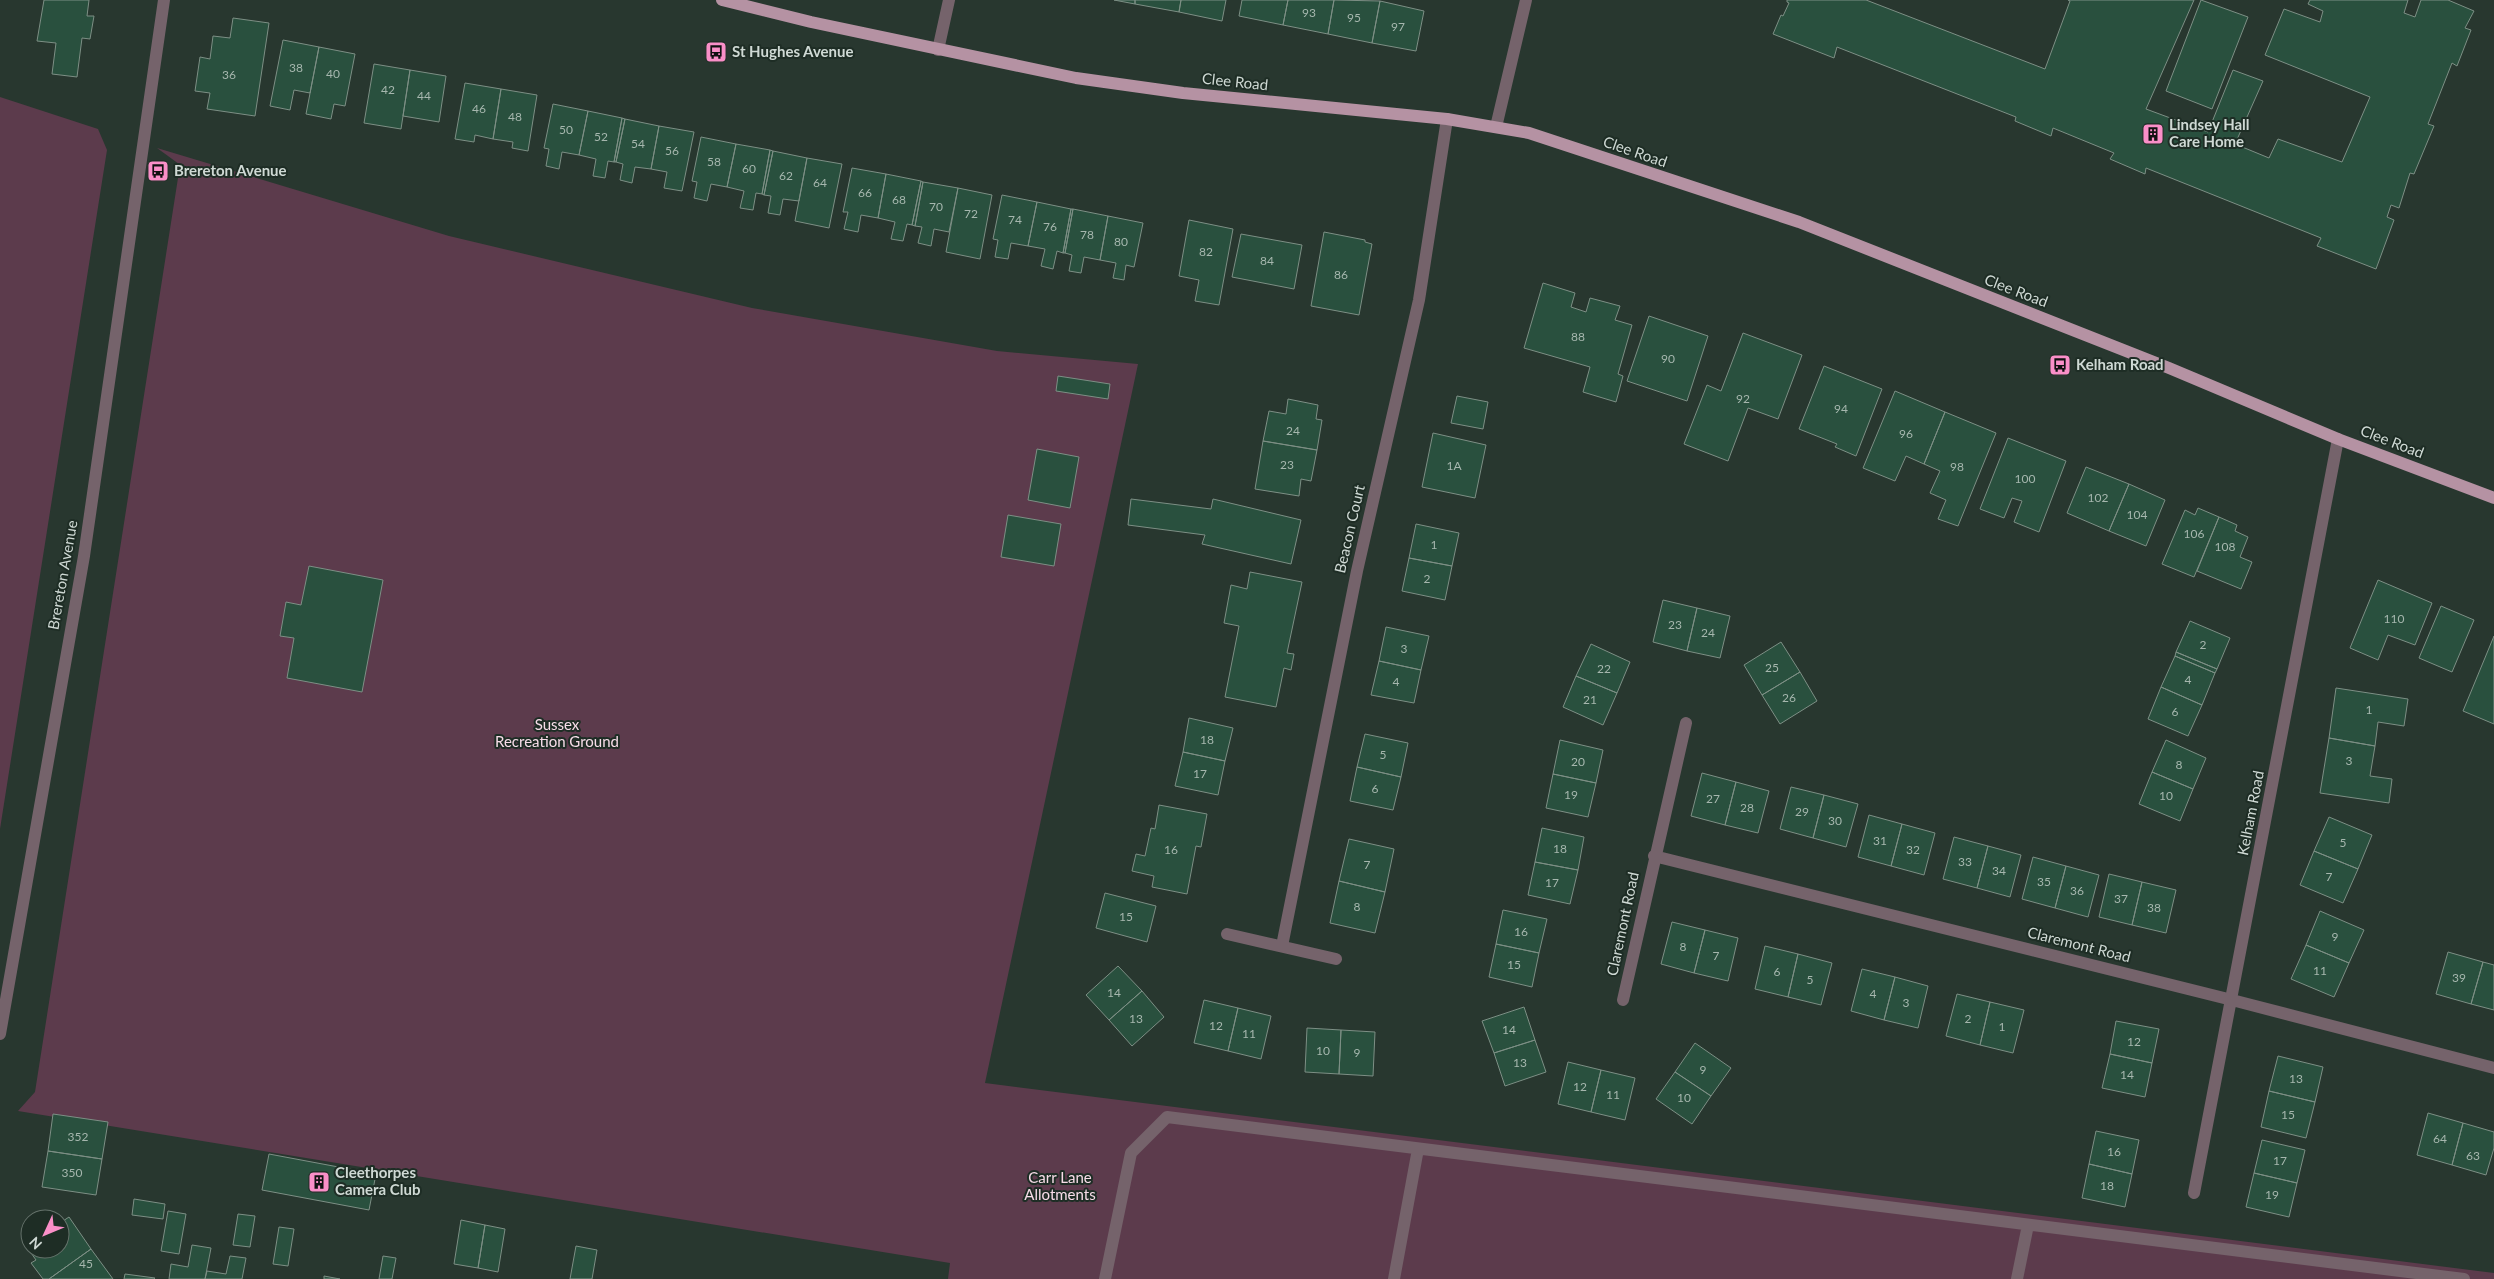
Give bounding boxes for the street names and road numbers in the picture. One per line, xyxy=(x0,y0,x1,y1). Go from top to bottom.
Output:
street label: Clee Road xyxy=(1201,69,1269,93)
street label: Clee Road xyxy=(1601,132,1670,170)
street label: Clee Road xyxy=(1982,270,2051,310)
street label: Clee Road xyxy=(2358,421,2427,461)
street label: Beacon Court xyxy=(1330,482,1368,575)
street label: Brereton Avenue xyxy=(44,519,81,631)
street label: Kelham Road xyxy=(2233,769,2267,857)
street label: Claremont Road xyxy=(1602,870,1642,977)
street label: Claremont Road xyxy=(2026,923,2133,966)

